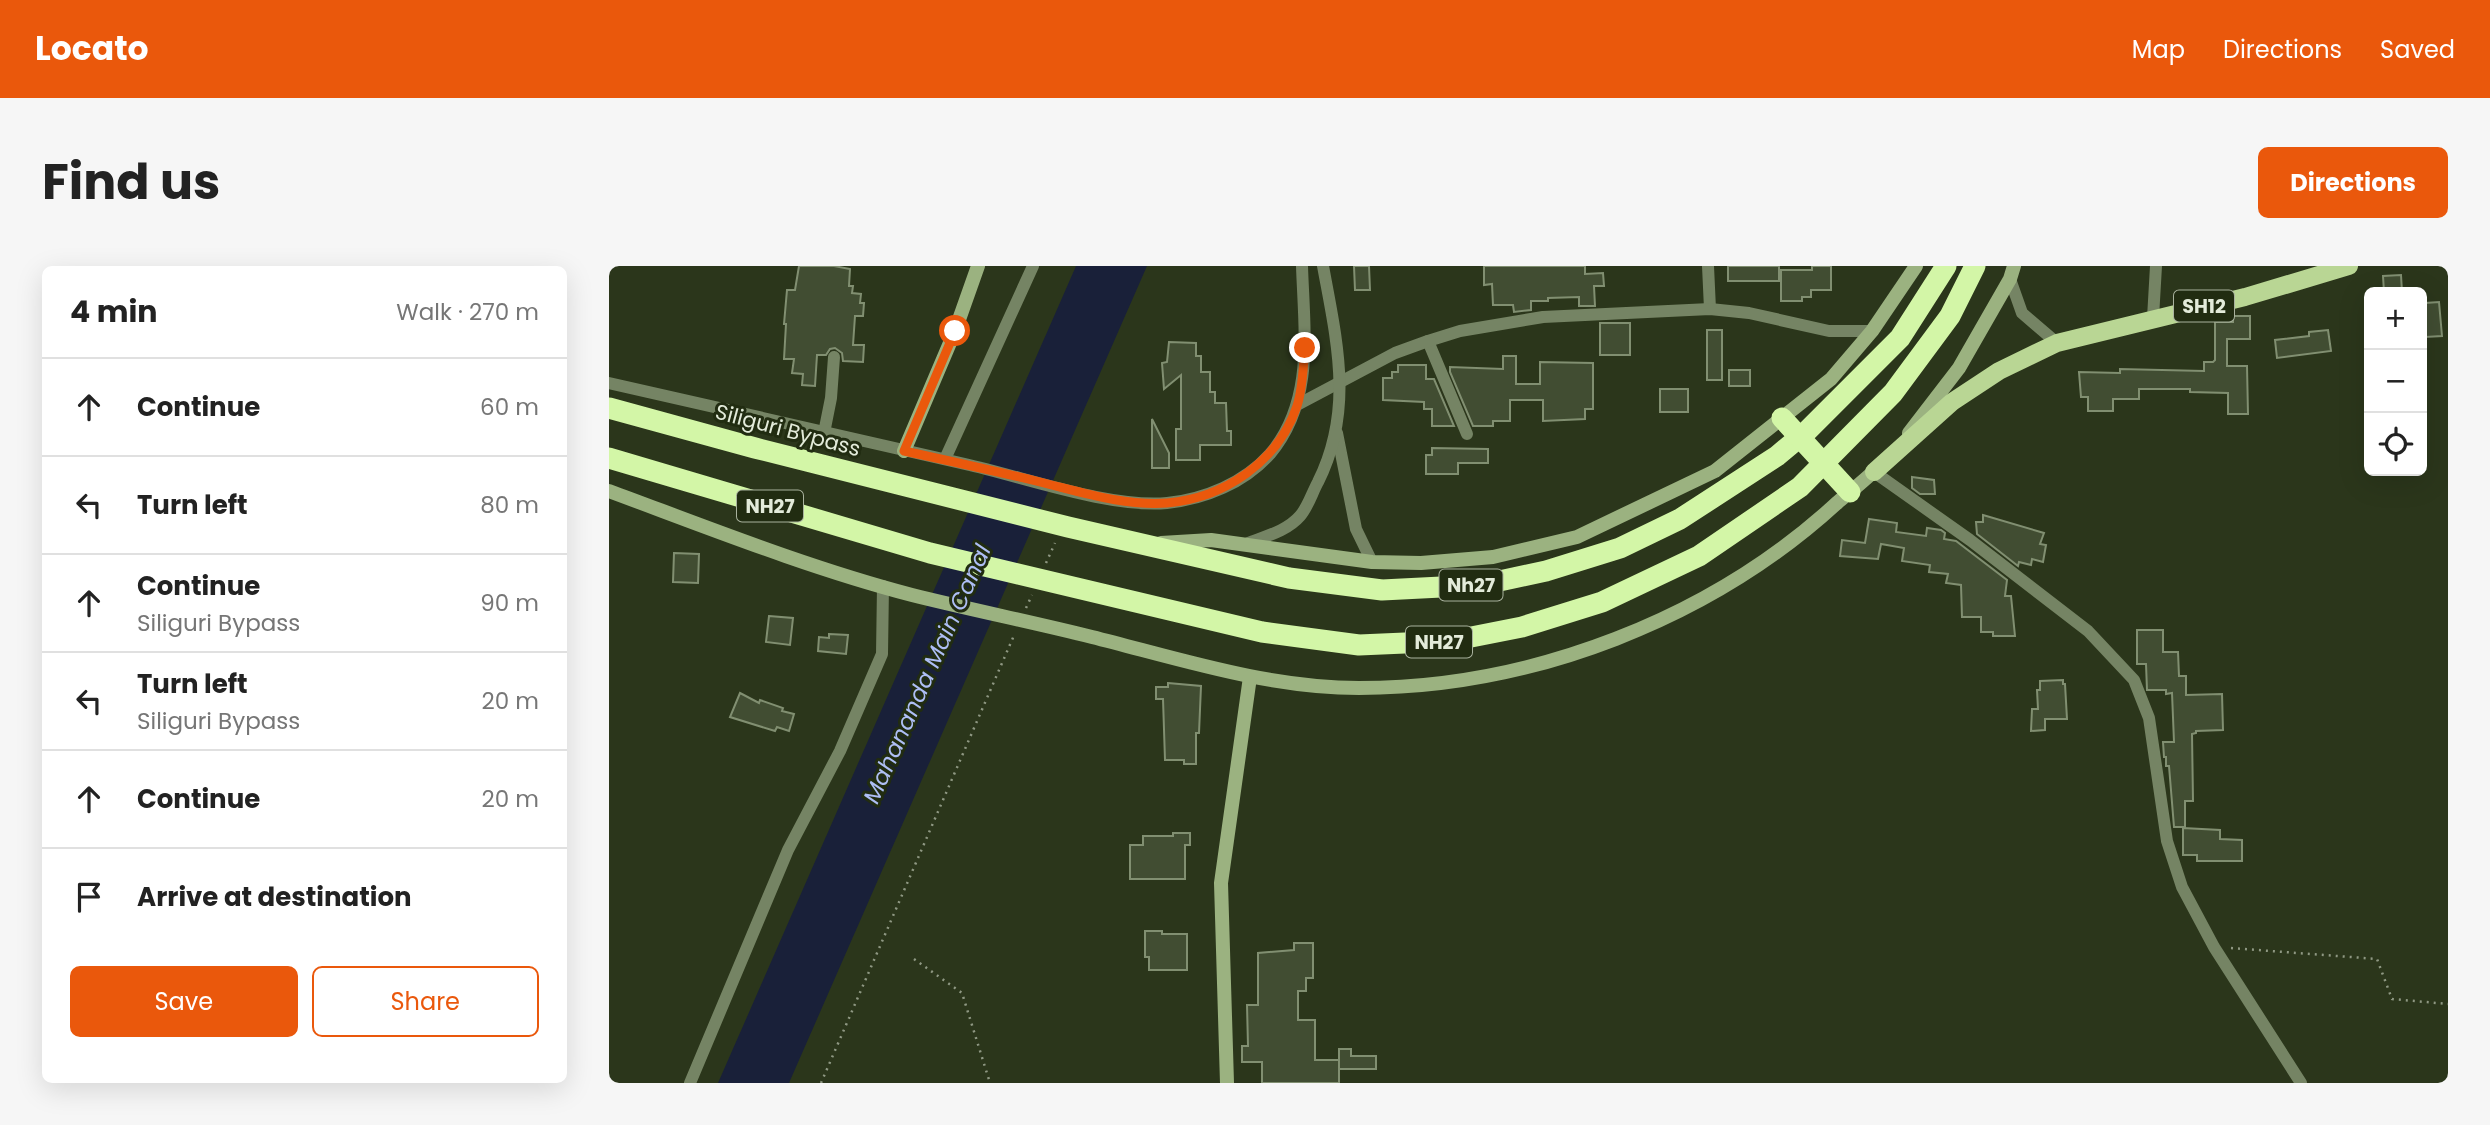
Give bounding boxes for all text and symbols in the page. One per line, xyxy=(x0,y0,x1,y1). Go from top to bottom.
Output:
text: Locato xyxy=(35,25,149,72)
text: Map xyxy=(2132,33,2185,66)
text: Directions xyxy=(2223,33,2342,66)
text: Saved xyxy=(2380,33,2455,66)
button: Directions xyxy=(2258,147,2448,218)
text: Find us xyxy=(42,148,220,216)
map controls xyxy=(2364,287,2427,476)
button: + xyxy=(2364,287,2427,350)
text: 4 min xyxy=(70,290,158,333)
road number: SH12 xyxy=(2174,290,2234,322)
text: Walk · 270 m xyxy=(396,296,539,328)
route start xyxy=(939,315,970,346)
route end xyxy=(1289,332,1320,363)
button: − xyxy=(2364,350,2427,413)
icon: ahead xyxy=(70,388,108,426)
text: Continue xyxy=(137,389,260,425)
text: 60 m xyxy=(480,391,539,423)
street label: Siliguri Bypass xyxy=(712,397,864,463)
button: locate xyxy=(2364,413,2427,476)
icon: left xyxy=(70,486,108,524)
text: Turn left xyxy=(137,487,248,523)
text: 80 m xyxy=(480,489,539,521)
road number: NH27 xyxy=(737,490,803,522)
water label: Mahananda Main Canal xyxy=(855,539,999,809)
text: Continue xyxy=(137,568,260,604)
road number: Nh27 xyxy=(1439,570,1503,600)
icon: ahead xyxy=(70,584,108,622)
text: 90 m xyxy=(480,587,539,619)
text: Siliguri Bypass xyxy=(137,607,300,639)
road number: NH27 xyxy=(1406,626,1472,658)
text: Turn left xyxy=(137,666,248,702)
icon: left xyxy=(70,682,108,720)
text: 20 m xyxy=(481,685,539,717)
text: Siliguri Bypass xyxy=(137,705,300,737)
icon: ahead xyxy=(70,780,108,818)
text: Continue xyxy=(137,781,260,817)
text: 20 m xyxy=(481,783,539,815)
icon: arrive xyxy=(70,878,108,916)
text: Arrive at destination xyxy=(137,879,412,915)
button: Save xyxy=(70,966,298,1037)
button: Share xyxy=(312,966,539,1037)

